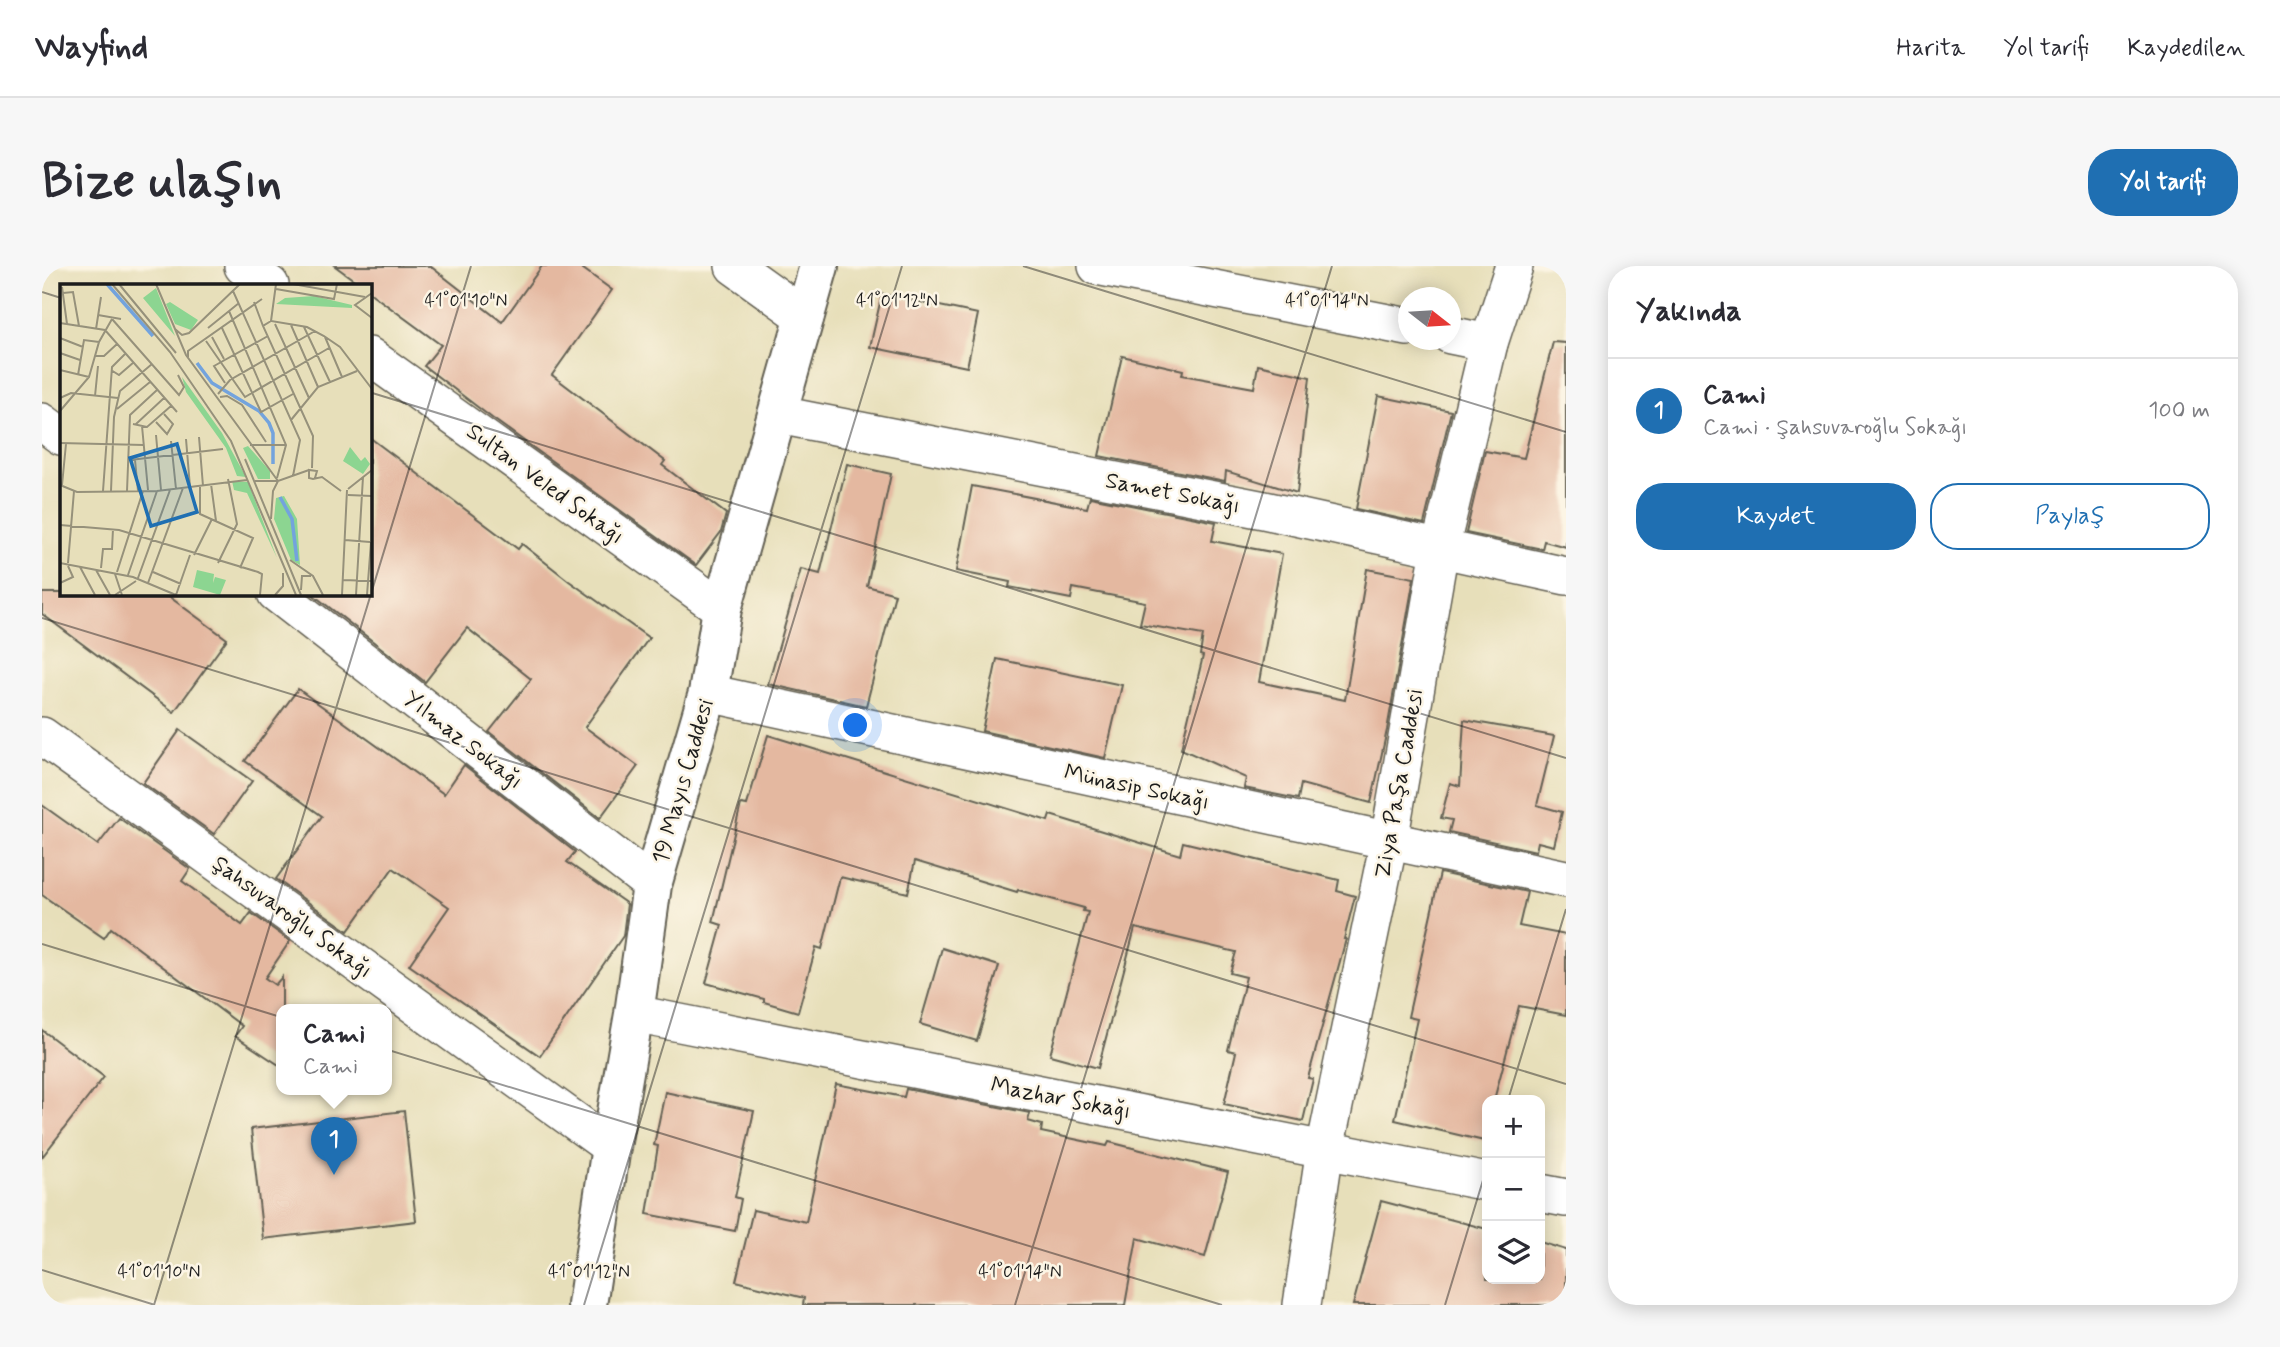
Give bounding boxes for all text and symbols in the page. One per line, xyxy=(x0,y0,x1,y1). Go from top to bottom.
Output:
text: Wayfind xyxy=(35,26,148,70)
text: Harita xyxy=(1896,33,1965,64)
text: Yol tarifi xyxy=(2003,33,2089,64)
text: Kaydedilen xyxy=(2127,33,2245,64)
button: Yol tarifi xyxy=(2088,149,2238,216)
text: Bize ulaşın xyxy=(42,150,282,215)
inset map xyxy=(60,284,371,595)
north arrow xyxy=(1398,287,1461,350)
text: 41°01'10"N xyxy=(425,289,507,313)
text: 41°01'12"N xyxy=(856,289,938,313)
text: 41°01'14"N xyxy=(1285,289,1369,313)
text: Yakında xyxy=(1636,292,1742,331)
text: Cami xyxy=(1703,379,1766,413)
text: 1 xyxy=(1654,396,1664,426)
text: 100 m xyxy=(2148,396,2210,426)
text: Cami · Şahsuvaroğlu Sokağı xyxy=(1703,413,1967,443)
street label: Sultan Veled Sokağı xyxy=(460,417,630,552)
street label: Samet Sokağı xyxy=(1103,466,1243,522)
button: Kaydet xyxy=(1636,483,1916,550)
button: Paylaş xyxy=(1930,483,2210,550)
street label: Yılmaz Sokağı xyxy=(397,685,529,797)
street label: Ziya Paşa Caddesi xyxy=(1368,686,1431,881)
street label: 19 Mayıs Caddesi xyxy=(646,696,722,868)
your location xyxy=(838,708,872,742)
street label: Münasip Sokağı xyxy=(1061,758,1212,818)
street label: Şahsuvaroğlu Sokağı xyxy=(206,849,378,986)
popup xyxy=(276,1004,392,1095)
text: Cami xyxy=(303,1018,365,1052)
text: Cami xyxy=(303,1052,358,1082)
street label: Mazhar Sokağı xyxy=(988,1071,1133,1127)
map controls xyxy=(1482,1095,1545,1284)
button: + xyxy=(1482,1095,1545,1158)
pin: 1 xyxy=(311,1117,357,1175)
button: − xyxy=(1482,1158,1545,1221)
button: layers xyxy=(1482,1221,1545,1284)
text: 41°01'10"N xyxy=(118,1260,200,1284)
text: 41°01'12"N xyxy=(548,1260,630,1284)
text: 41°01'14"N xyxy=(978,1260,1062,1284)

